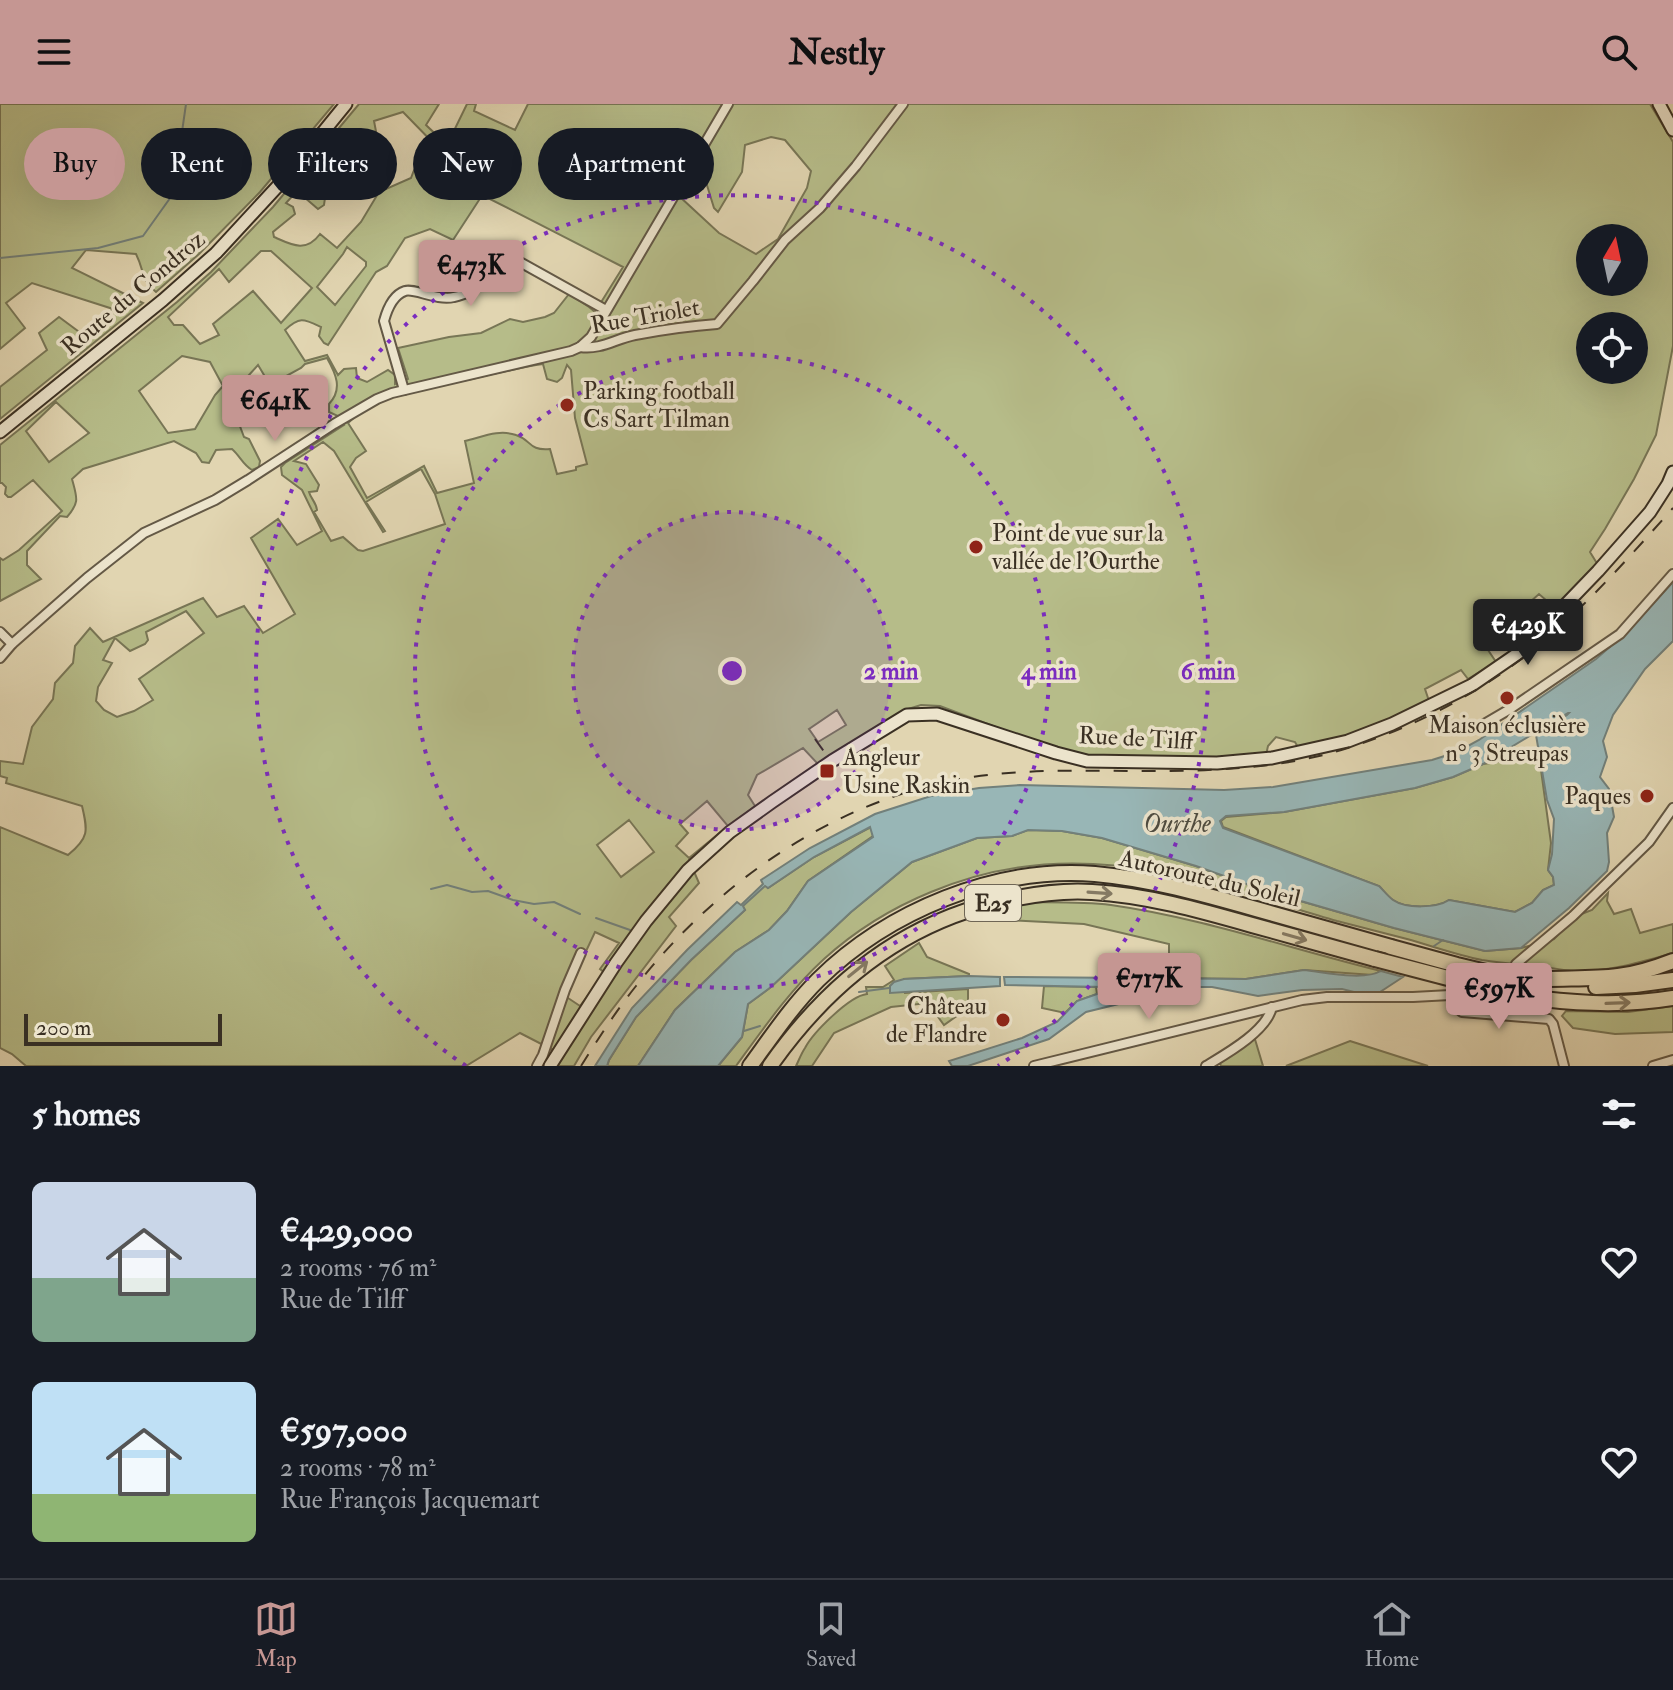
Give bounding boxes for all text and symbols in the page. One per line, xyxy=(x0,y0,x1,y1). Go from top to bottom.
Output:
icon: menu xyxy=(32,30,76,74)
text: Nestly xyxy=(789,30,884,75)
icon: search xyxy=(1597,30,1641,74)
chip: Buy xyxy=(24,128,125,200)
chip: Rent xyxy=(141,128,252,200)
chip: Filters xyxy=(268,128,397,200)
chip: New xyxy=(413,128,522,200)
chip: Apartment xyxy=(538,128,714,200)
street label: Route du Condroz xyxy=(55,224,212,363)
north arrow xyxy=(1576,224,1648,296)
map controls xyxy=(1576,224,1648,384)
pin: €473K xyxy=(415,240,527,308)
text: €473K xyxy=(437,250,505,282)
street label: Rue Triolet xyxy=(588,292,702,341)
button: locate xyxy=(1576,312,1648,384)
pin: €641K xyxy=(219,375,331,443)
place label: Parking football Cs Sart Tilman xyxy=(583,376,735,435)
text: €641K xyxy=(240,385,310,417)
marker: Parking football Cs Sart Tilman xyxy=(558,396,576,414)
place label: Point de vue sur la vallée de l'Ourthe xyxy=(991,518,1165,577)
marker: Point de vue sur la vallée de l'Ourthe xyxy=(967,538,985,556)
pin: €429K xyxy=(1472,599,1584,667)
text: €429K xyxy=(1491,609,1565,641)
text: 2 min xyxy=(864,656,919,687)
text: 4 min xyxy=(1020,656,1077,687)
text: 6 min xyxy=(1181,656,1236,687)
centre of rings xyxy=(718,657,746,685)
marker: Maison éclusière n° 3 Streupas xyxy=(1498,689,1516,707)
place label: Maison éclusière n° 3 Streupas xyxy=(1428,710,1586,769)
street label: Rue de Tilff xyxy=(1078,720,1199,757)
place label: Angleur Usine Raskin xyxy=(842,742,970,801)
marker: Angleur Usine Raskin xyxy=(818,762,836,780)
place label: Paques xyxy=(1564,781,1631,812)
marker: Paques xyxy=(1638,787,1656,805)
water label: Ourthe xyxy=(1143,808,1211,840)
street label: Autoroute du Soleil xyxy=(1115,842,1304,914)
road number: E25 xyxy=(965,885,1021,921)
one-way arrow xyxy=(1086,886,1113,901)
one-way arrow xyxy=(1281,930,1307,945)
pin: €717K xyxy=(1093,953,1205,1021)
one-way arrow xyxy=(847,961,868,978)
text: €717K xyxy=(1116,963,1182,995)
pin: €597K xyxy=(1443,963,1555,1031)
text: €597K xyxy=(1464,973,1534,1005)
place label: Château de Flandre xyxy=(886,991,987,1050)
one-way arrow xyxy=(1604,996,1631,1011)
scale bar xyxy=(24,1010,222,1046)
marker: Château de Flandre xyxy=(994,1011,1012,1029)
text: 200 m xyxy=(36,1014,91,1042)
icon: filters xyxy=(1597,1092,1641,1136)
text: 5 homes xyxy=(32,1093,140,1136)
text: €429,000 xyxy=(280,1209,413,1252)
icon: home xyxy=(96,1214,192,1310)
icon: heart xyxy=(1597,1240,1641,1284)
text: 2 rooms · 76 m² xyxy=(280,1252,436,1284)
text: Rue de Tilff xyxy=(280,1284,405,1316)
text: €597,000 xyxy=(280,1409,408,1452)
icon: home xyxy=(96,1414,192,1510)
icon: heart xyxy=(1597,1440,1641,1484)
text: 2 rooms · 78 m² xyxy=(280,1452,436,1484)
text: Rue François Jacquemart xyxy=(280,1484,540,1516)
tab: Map xyxy=(254,1597,298,1673)
tab: Saved xyxy=(806,1597,856,1673)
tab: Home xyxy=(1364,1597,1419,1673)

